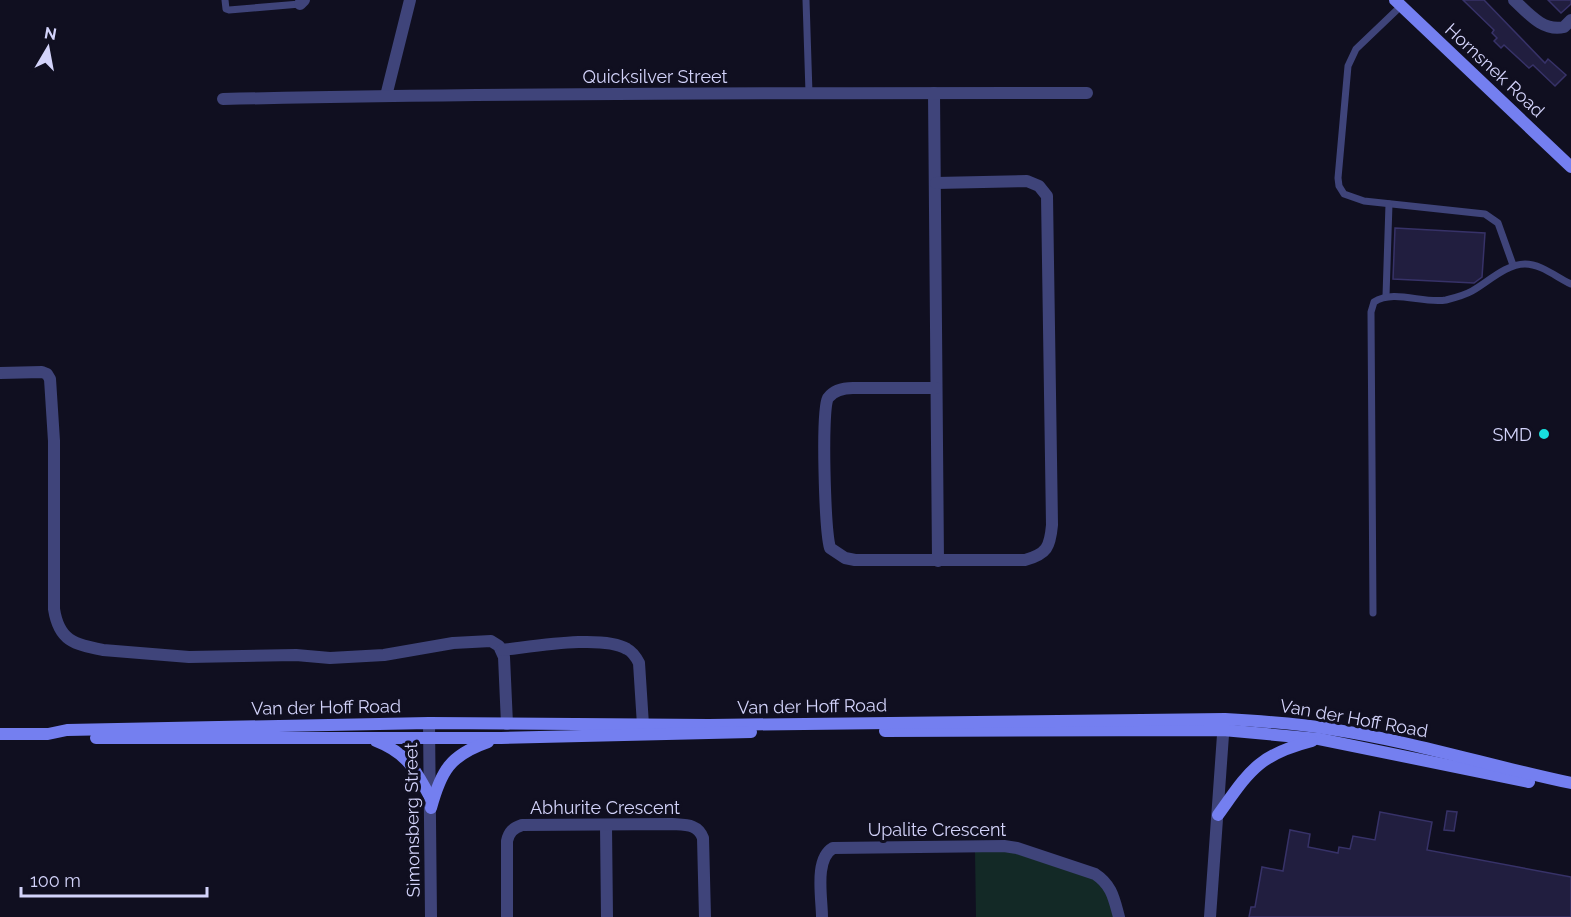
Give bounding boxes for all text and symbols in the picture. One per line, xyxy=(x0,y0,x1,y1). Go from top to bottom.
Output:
north arrow xyxy=(18,18,78,78)
street label: Hornsnek Road xyxy=(1441,19,1549,121)
text: N xyxy=(43,23,58,44)
street label: Quicksilver Street xyxy=(583,66,727,87)
place label: SMD xyxy=(1492,424,1532,445)
marker: SMD xyxy=(1537,427,1551,441)
street label: Van der Hoff Road xyxy=(737,694,887,718)
street label: Van der Hoff Road xyxy=(251,695,401,719)
street label: Van der Hoff Road xyxy=(1278,695,1430,741)
street label: Simonsberg Street xyxy=(400,743,424,897)
street label: Abhurite Crescent xyxy=(530,797,680,818)
street label: Upalite Crescent xyxy=(868,819,1006,840)
scale bar xyxy=(21,860,207,898)
text: 100 m xyxy=(30,870,81,891)

